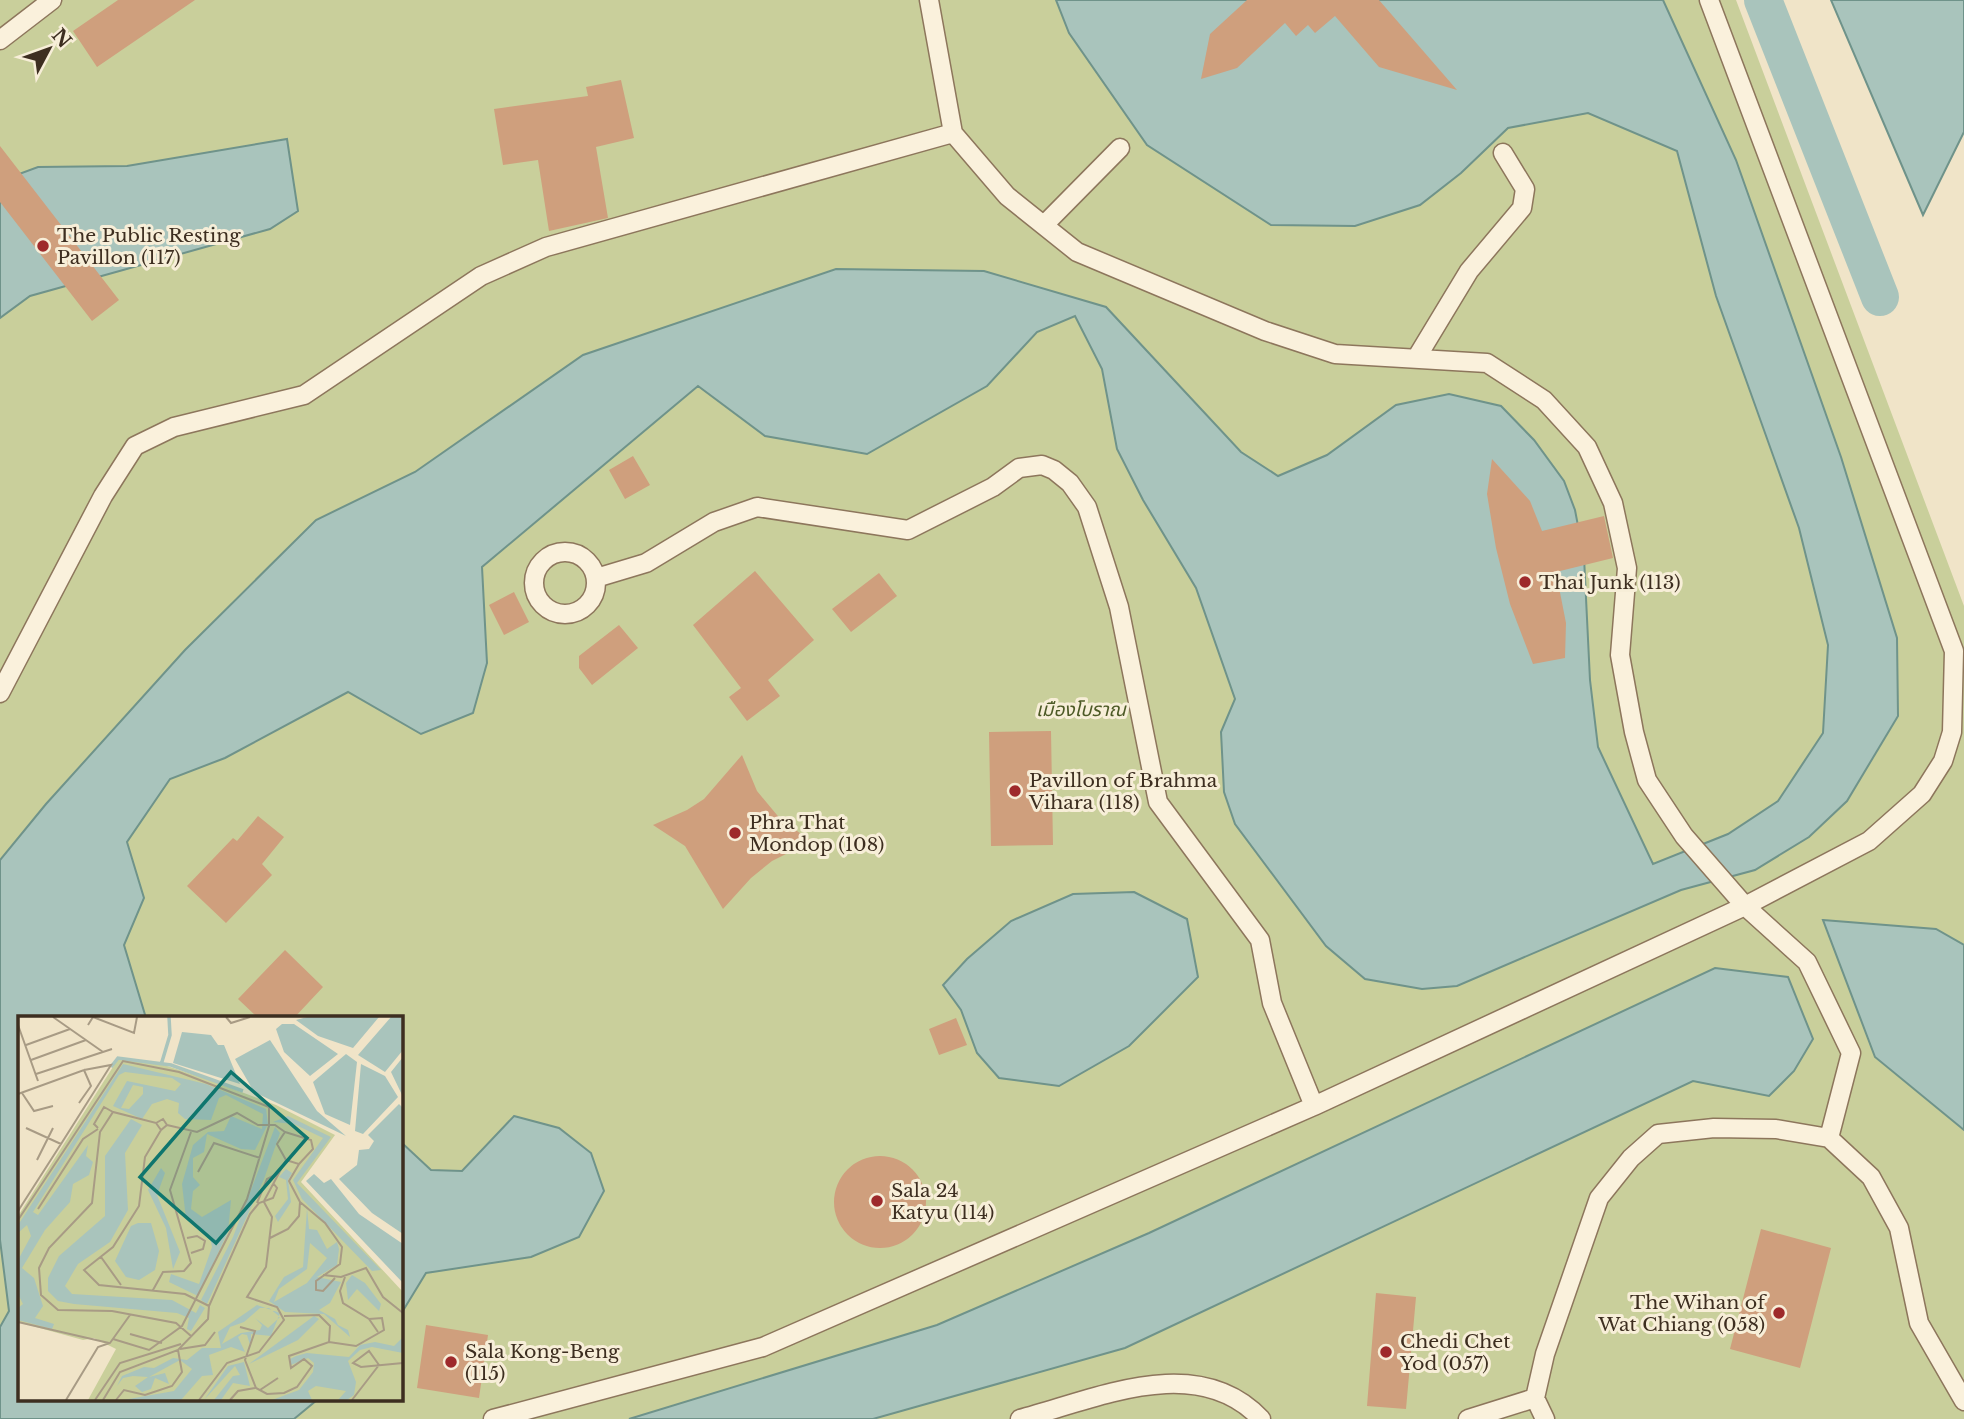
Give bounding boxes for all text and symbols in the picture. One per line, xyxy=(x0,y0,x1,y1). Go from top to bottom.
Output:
north arrow xyxy=(14,14,84,84)
text: N xyxy=(47,24,76,53)
place label: The Public Resting Pavillon (117) xyxy=(57,224,241,269)
marker: The Public Resting Pavillon (117) xyxy=(35,238,51,254)
place label: Thai Junk (113) xyxy=(1539,571,1681,594)
marker: Thai Junk (113) xyxy=(1517,574,1533,590)
park label: เมืองโบราณ xyxy=(1036,698,1128,721)
place label: Pavillon of Brahma Vihara (118) xyxy=(1028,769,1218,814)
marker: Pavillon of Brahma Vihara (118) xyxy=(1007,783,1023,799)
place label: Phra That Mondop (108) xyxy=(749,811,884,856)
marker: Phra That Mondop (108) xyxy=(727,825,743,841)
inset map xyxy=(18,1016,402,1402)
place label: Sala 24 Katyu (114) xyxy=(891,1179,994,1224)
marker: Sala 24 Katyu (114) xyxy=(869,1193,885,1209)
place label: The Wihan of Wat Chiang (058) xyxy=(1597,1291,1767,1336)
marker: The Wihan of Wat Chiang (058) xyxy=(1771,1305,1787,1321)
place label: Chedi Chet Yod (057) xyxy=(1399,1330,1511,1375)
place label: Sala Kong-Beng (115) xyxy=(465,1340,620,1385)
marker: Chedi Chet Yod (057) xyxy=(1378,1344,1394,1360)
marker: Sala Kong-Beng (115) xyxy=(443,1354,459,1370)

